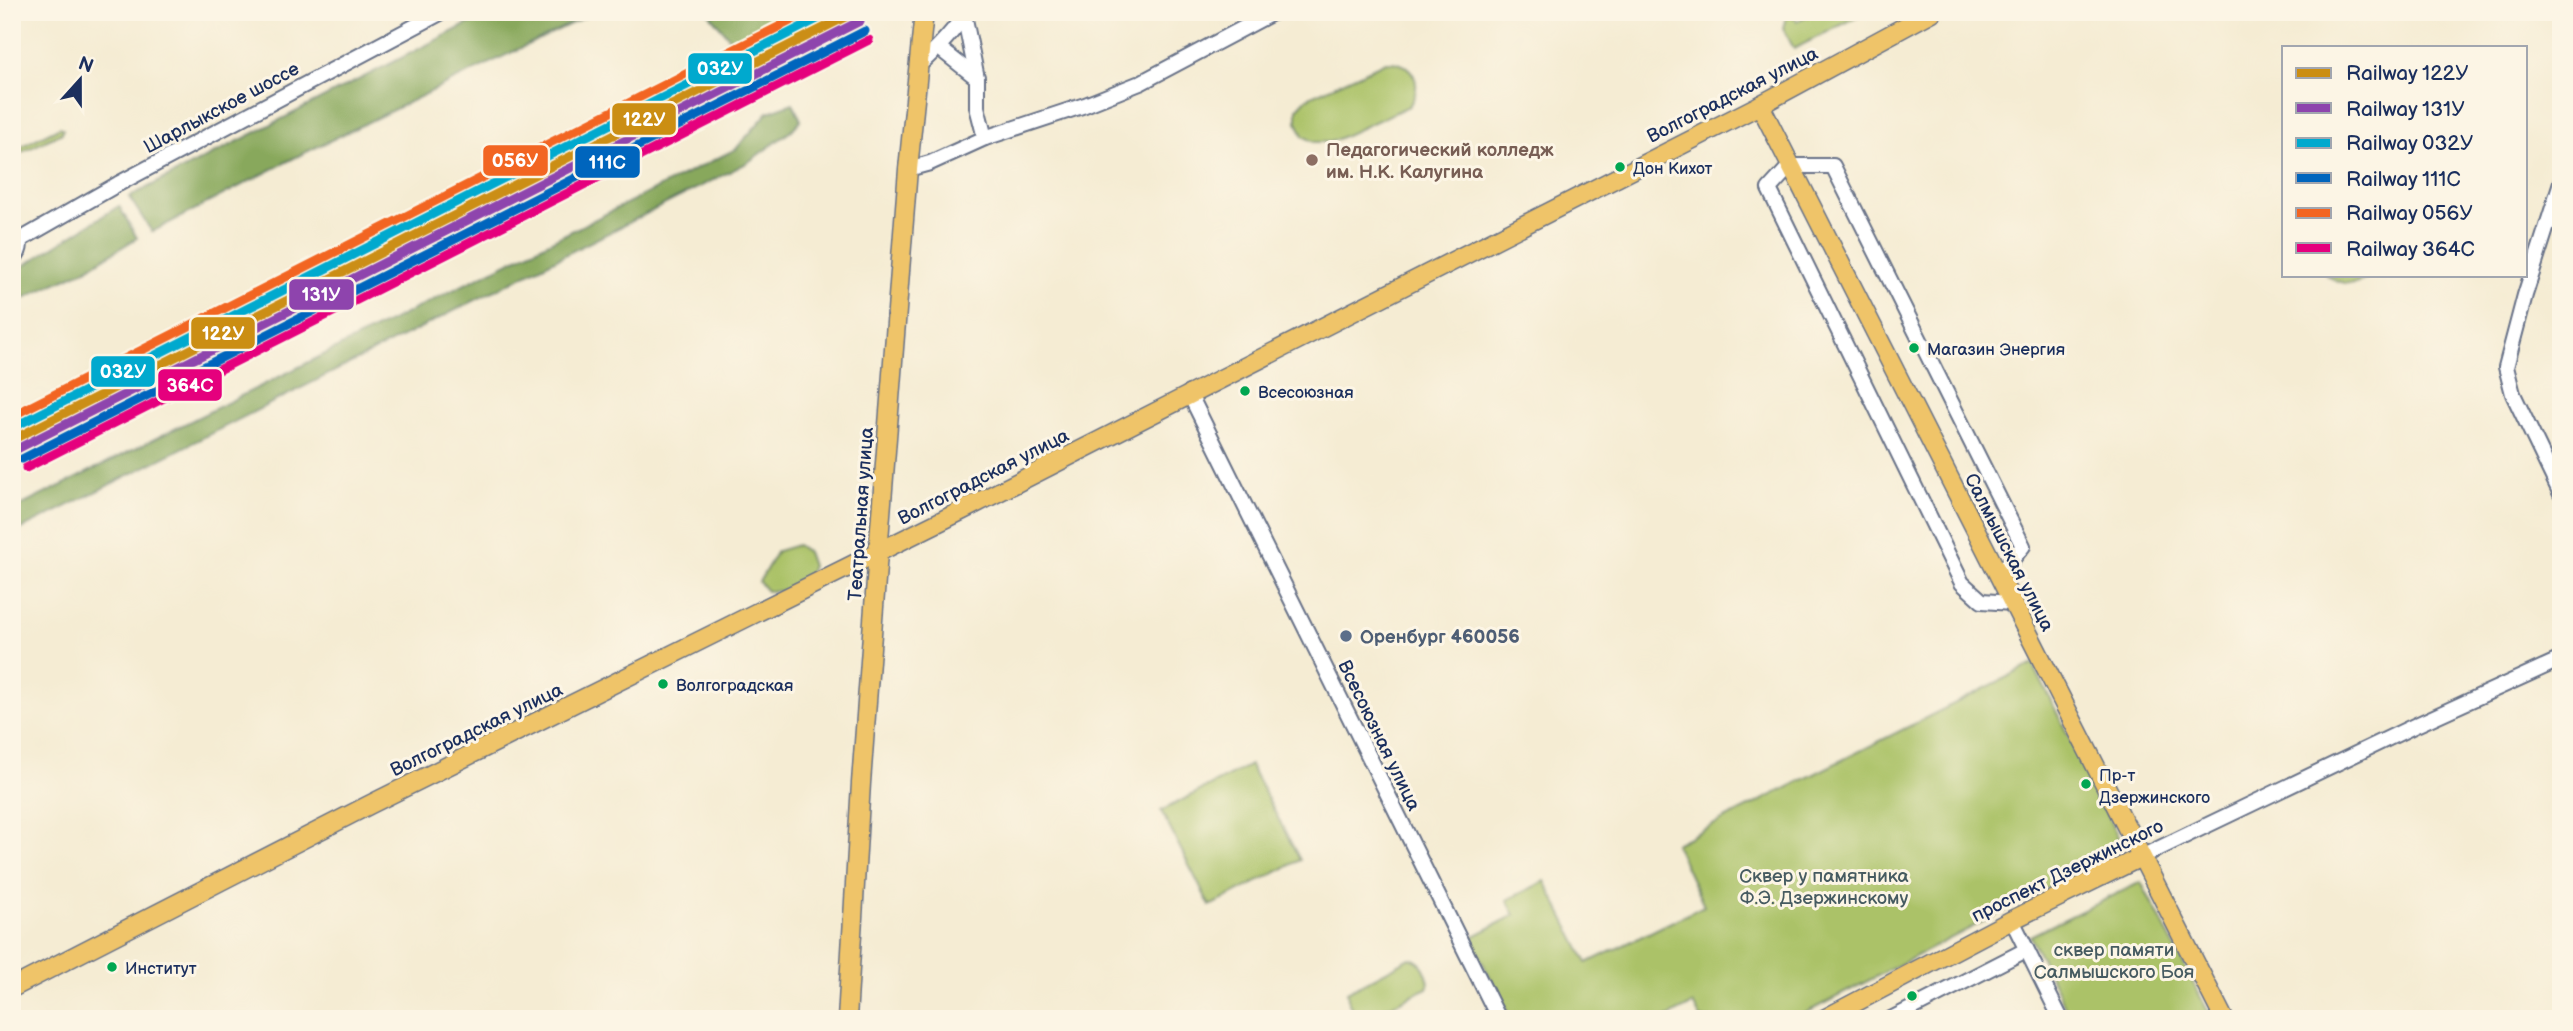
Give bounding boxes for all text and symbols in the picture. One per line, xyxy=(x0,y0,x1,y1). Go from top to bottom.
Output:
street label: Волгоградская улица xyxy=(1643,42,1822,148)
north arrow xyxy=(46,46,116,116)
legend xyxy=(2282,46,2528,276)
text: N xyxy=(75,52,96,79)
line badge: 032У xyxy=(687,52,753,85)
street label: Шарлыкское шоссе xyxy=(140,57,304,159)
text: 032У xyxy=(697,58,743,81)
text: Railway 122У xyxy=(2346,61,2469,86)
text: Railway 131У xyxy=(2346,97,2465,122)
line badge: 122У xyxy=(611,102,677,136)
text: 122У xyxy=(623,109,665,132)
text: Railway 032У xyxy=(2346,131,2474,156)
place label: Педагогический колледж им. Н.К. Калугина xyxy=(1326,139,1554,184)
line badge: 056У xyxy=(482,144,549,177)
line badge: 111С xyxy=(574,145,641,179)
text: 056У xyxy=(492,150,538,173)
text: 111С xyxy=(588,152,626,175)
marker: Педагогический колледж им. Н.К. Калугина xyxy=(1304,152,1320,168)
place label: Дон Кихот xyxy=(1633,159,1713,179)
marker: Дон Кихот xyxy=(1613,160,1627,174)
text: Railway 111С xyxy=(2346,167,2461,192)
text: Railway 056У xyxy=(2346,201,2473,226)
text: Railway 364С xyxy=(2346,237,2475,262)
line badge: 131У xyxy=(288,278,355,311)
text: 131У xyxy=(301,284,341,307)
line badge: 122У xyxy=(190,316,256,350)
text: 122У xyxy=(202,323,244,346)
place label: Магазин Энергия xyxy=(1927,340,2065,360)
marker: Магазин Энергия xyxy=(1907,341,1921,355)
line badge: 032У xyxy=(90,355,156,388)
text: 032У xyxy=(100,361,146,384)
line badge: 364С xyxy=(157,368,223,402)
text: 364С xyxy=(166,375,214,398)
place label: Всесоюзная xyxy=(1258,383,1354,403)
marker: Всесоюзная xyxy=(1238,384,1252,398)
street label: Волгоградская улица xyxy=(894,424,1073,530)
street label: Театральная улица xyxy=(844,426,879,602)
street label: Салмышская улица xyxy=(1959,470,2058,636)
place label: Оренбург 460056 xyxy=(1360,626,1520,649)
marker: Оренбург 460056 xyxy=(1338,628,1354,644)
street label: Всесоюзная улица xyxy=(1332,657,1425,815)
place label: Волгоградская xyxy=(676,676,793,696)
marker: Волгоградская xyxy=(656,677,670,691)
street label: Волгоградская улица xyxy=(387,679,567,782)
place label: Пр-т Дзержинского xyxy=(2099,766,2210,808)
marker: Пр-т Дзержинского xyxy=(2079,777,2093,791)
street label: проспект Дзержинского xyxy=(1968,815,2167,928)
park label: Сквер у памятника Ф.Э. Дзержинскому xyxy=(1739,865,1909,910)
park label: сквер памяти Салмышского Боя xyxy=(2034,939,2194,984)
place label: Институт xyxy=(125,959,197,979)
marker: Институт xyxy=(105,960,119,974)
unlabelled marker xyxy=(1905,989,1919,1003)

